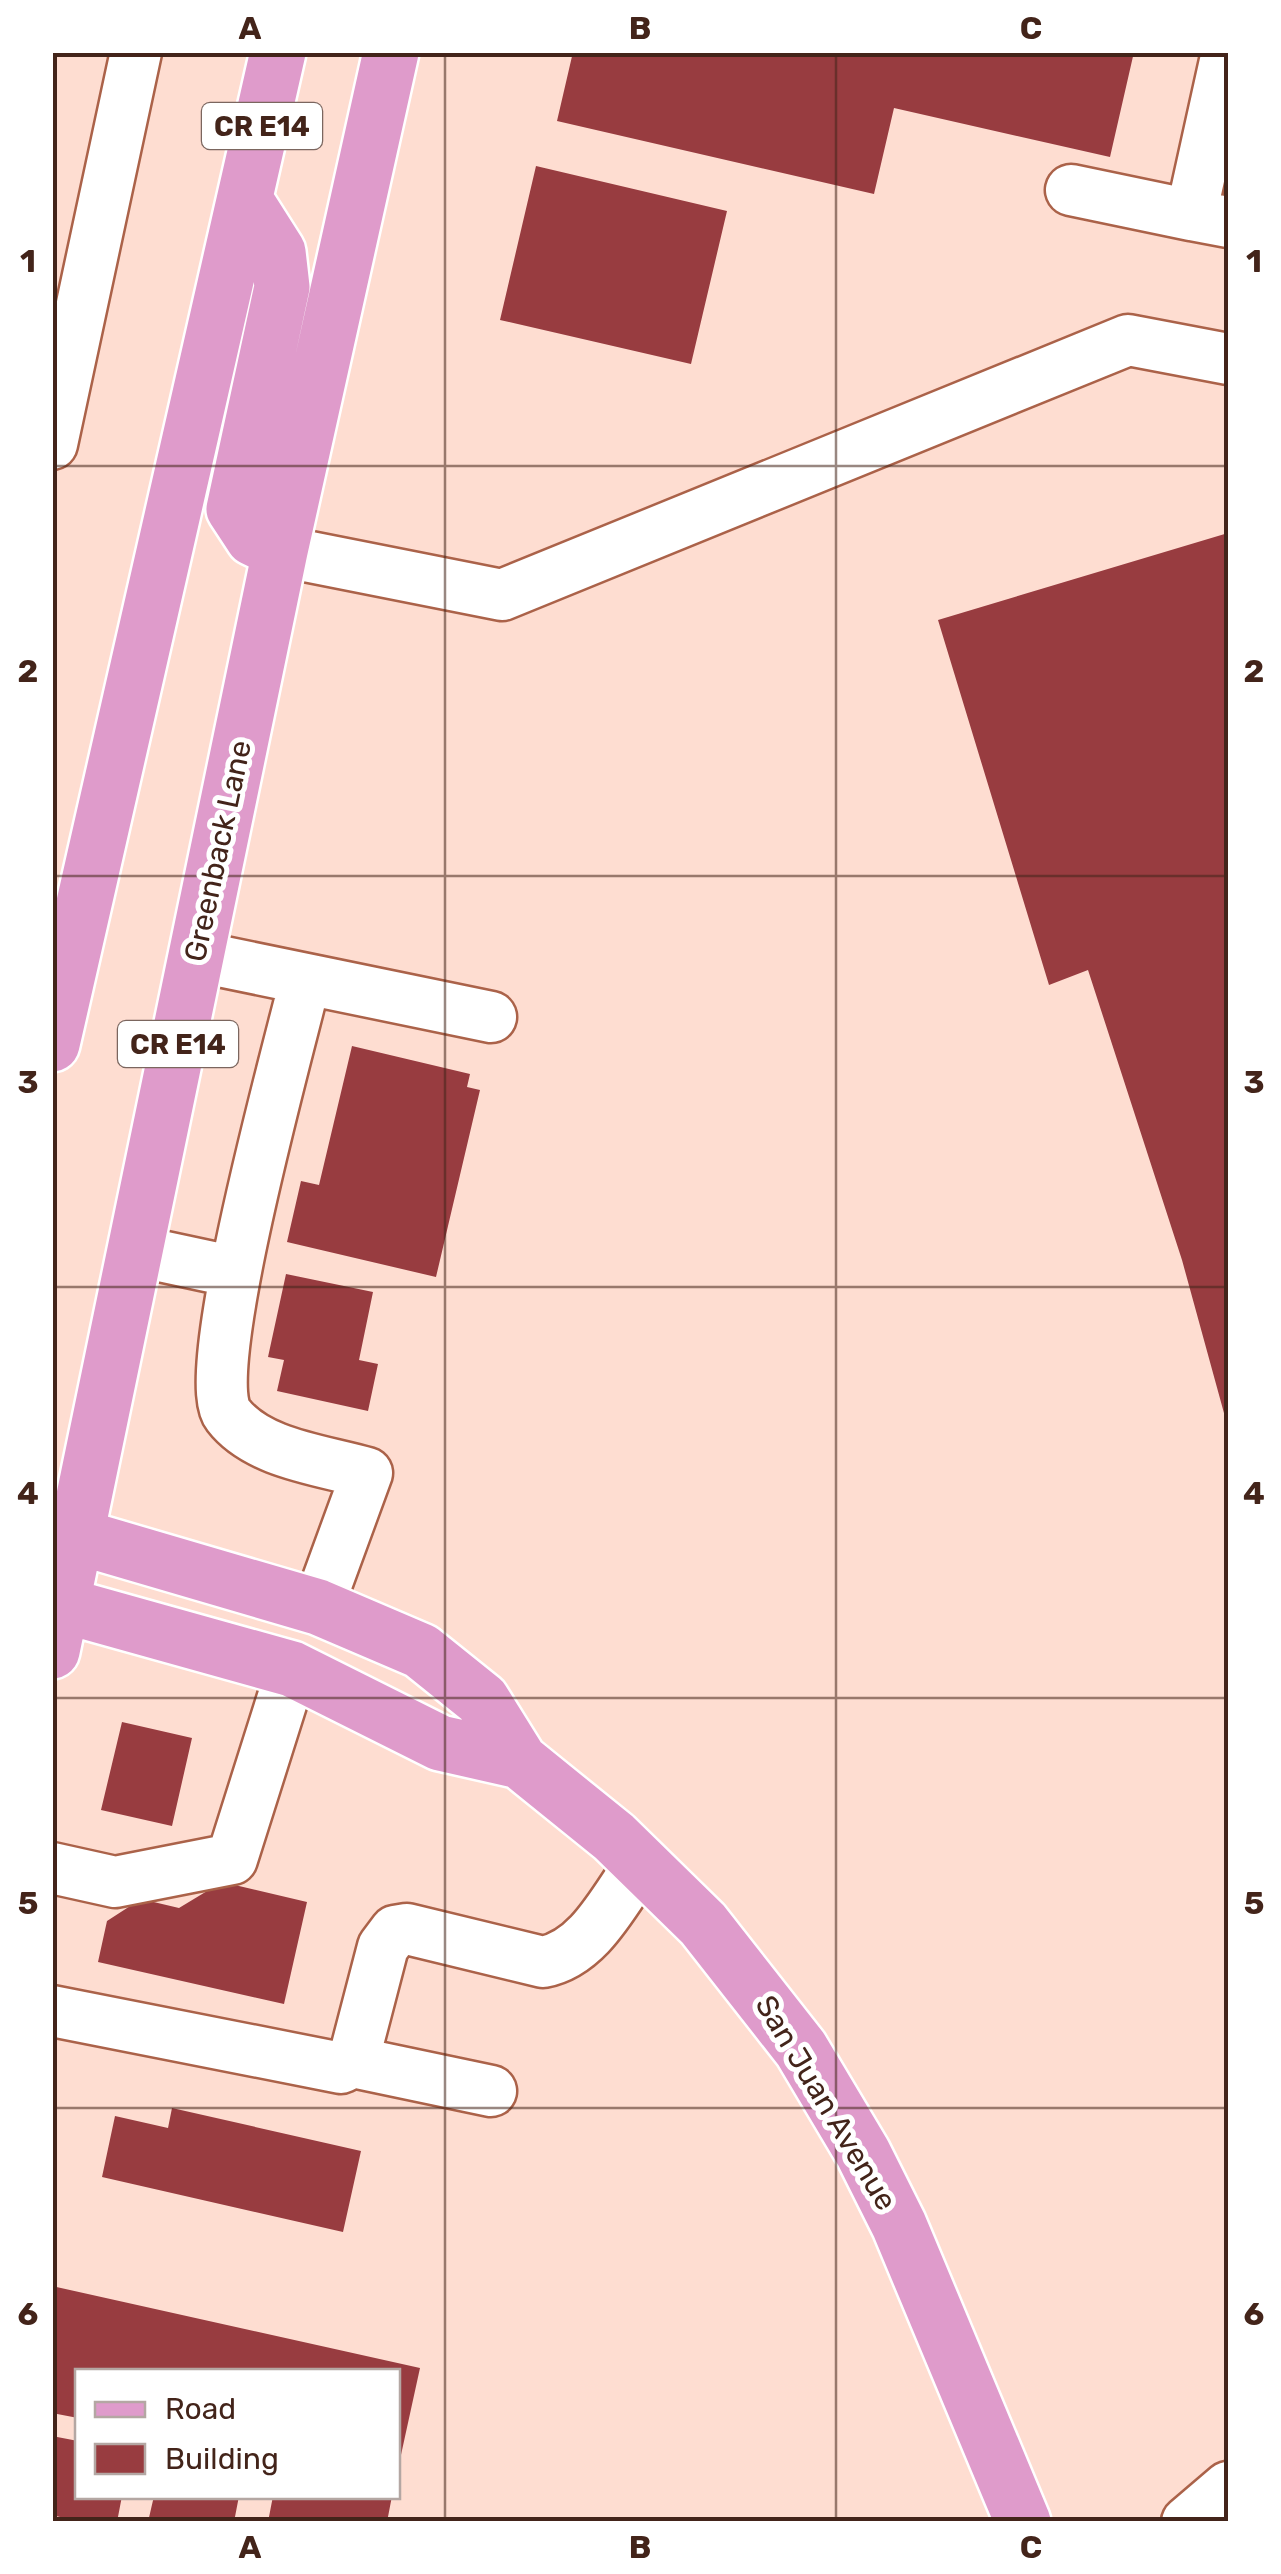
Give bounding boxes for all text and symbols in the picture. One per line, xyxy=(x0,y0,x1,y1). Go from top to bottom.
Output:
text: A xyxy=(239,9,262,47)
text: B xyxy=(629,9,651,47)
text: C xyxy=(1020,9,1042,47)
road number: CR E14 xyxy=(202,103,322,149)
text: 1 xyxy=(20,242,36,280)
text: 1 xyxy=(1246,242,1262,280)
text: 2 xyxy=(18,652,38,690)
text: 2 xyxy=(1244,652,1264,690)
street label: Greenback Lane xyxy=(177,737,259,965)
road number: CR E14 xyxy=(118,1021,238,1067)
text: 3 xyxy=(17,1063,39,1101)
text: 3 xyxy=(1243,1063,1265,1101)
text: 4 xyxy=(17,1474,39,1512)
text: 4 xyxy=(1243,1474,1265,1512)
text: 5 xyxy=(18,1884,38,1922)
text: 5 xyxy=(1244,1884,1264,1922)
street label: San Juan Avenue xyxy=(748,1989,904,2217)
text: 6 xyxy=(18,2295,38,2333)
text: 6 xyxy=(1244,2295,1264,2333)
legend xyxy=(75,2369,400,2499)
text: Road xyxy=(165,2391,236,2427)
text: Building xyxy=(165,2441,279,2477)
text: A xyxy=(239,2528,262,2566)
text: B xyxy=(629,2528,651,2566)
text: C xyxy=(1020,2528,1042,2566)

